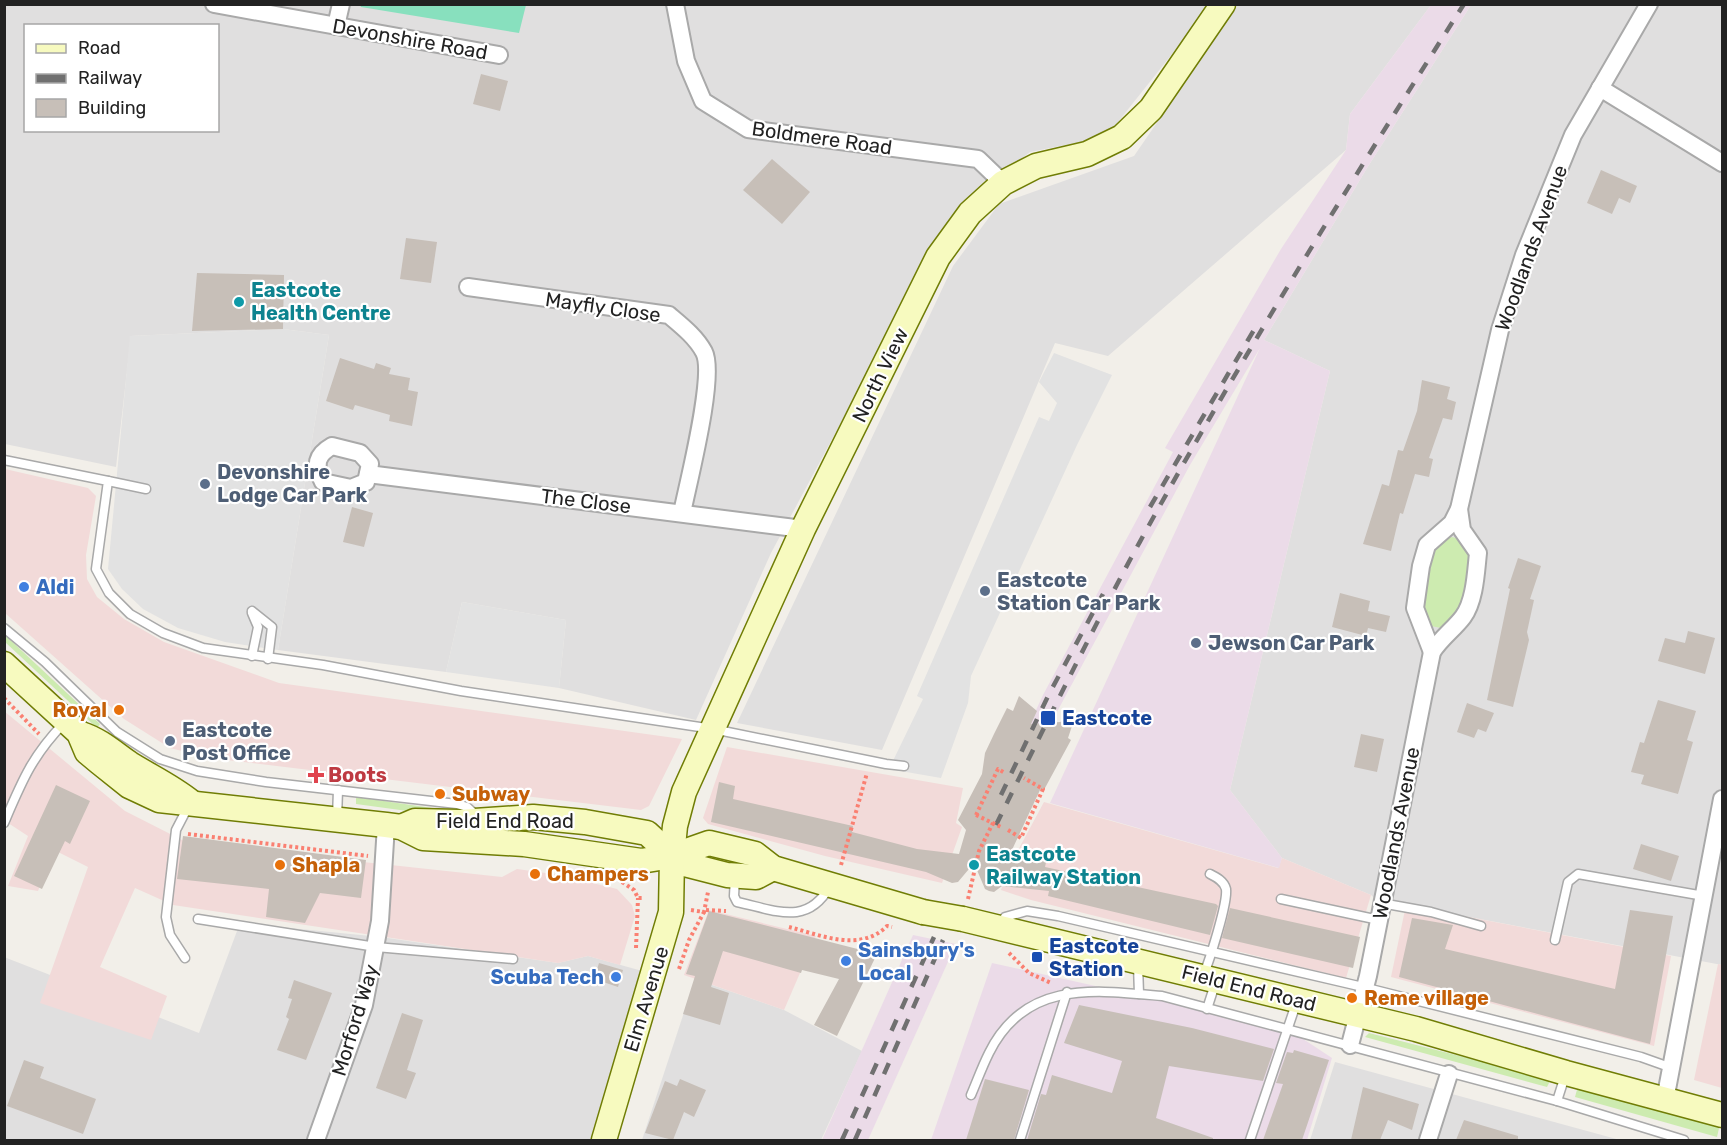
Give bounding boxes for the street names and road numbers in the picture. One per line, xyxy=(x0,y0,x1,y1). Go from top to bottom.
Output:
street label: Devonshire Road xyxy=(331,14,489,64)
street label: Boldmere Road xyxy=(750,116,894,160)
street label: Woodlands Avenue xyxy=(1490,162,1572,334)
street label: Mayfly Close xyxy=(544,287,662,327)
street label: North View xyxy=(847,324,913,426)
street label: The Close xyxy=(540,484,632,518)
street label: Woodlands Avenue xyxy=(1368,745,1424,921)
street label: Field End Road xyxy=(436,809,574,833)
street label: Elm Avenue xyxy=(619,943,673,1055)
street label: Field End Road xyxy=(1179,960,1319,1016)
street label: Morford Way xyxy=(327,961,383,1079)

